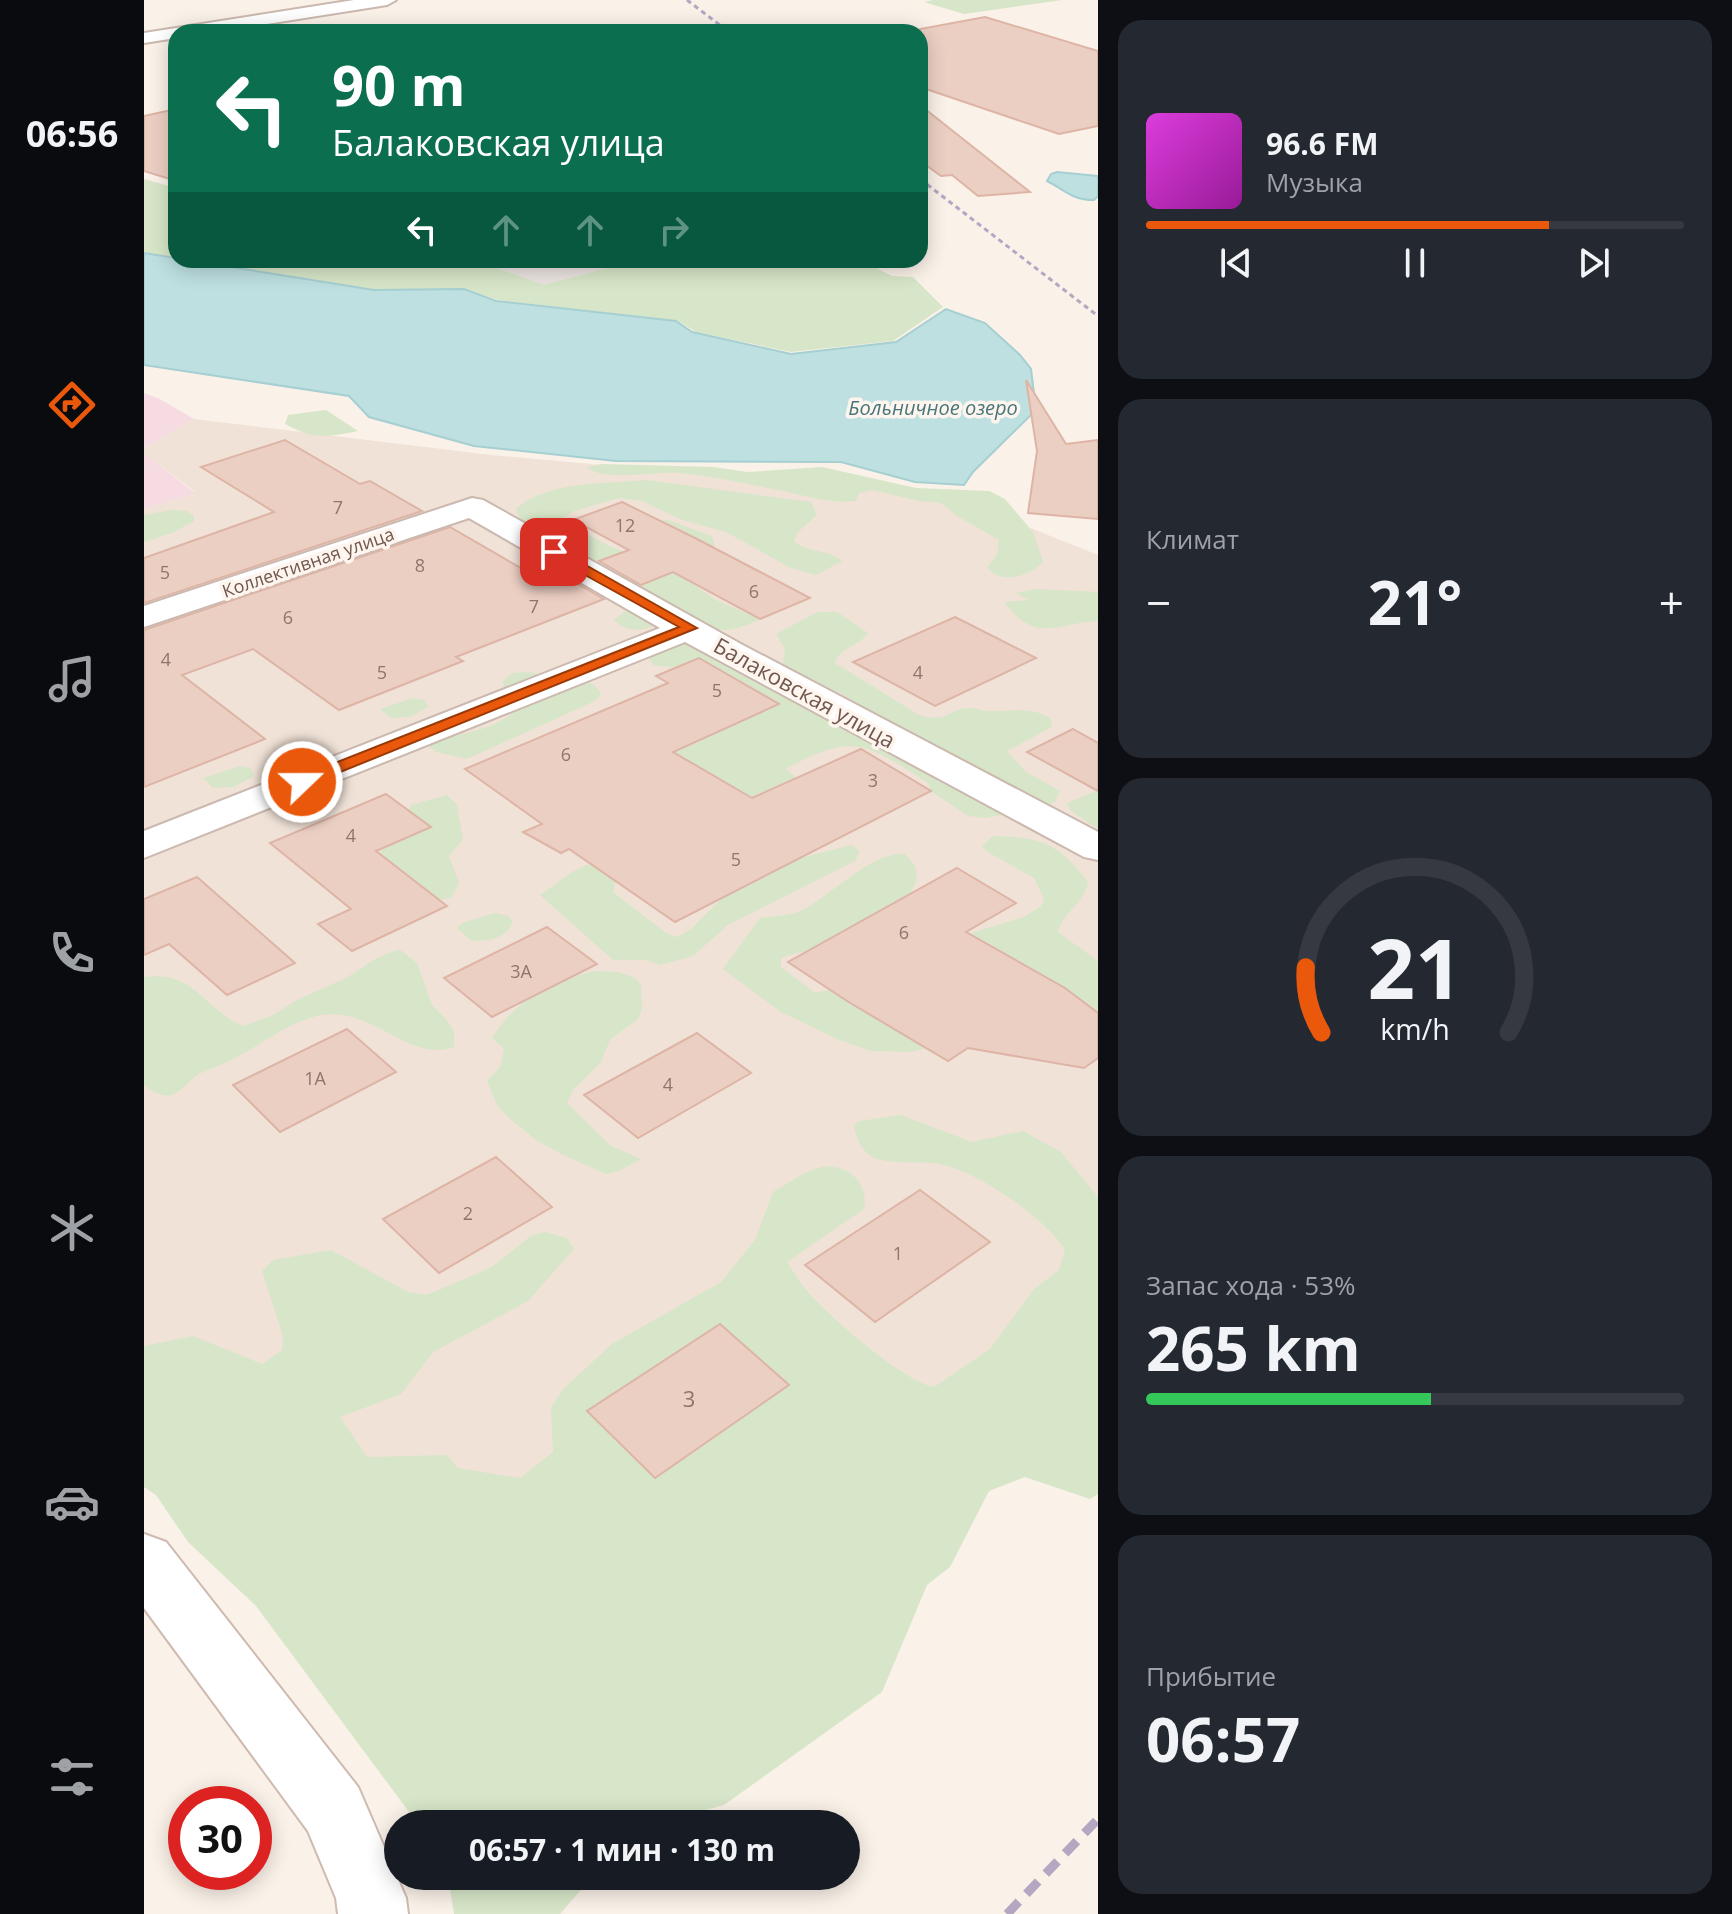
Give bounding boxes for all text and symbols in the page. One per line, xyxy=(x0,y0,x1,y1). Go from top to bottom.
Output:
text: 90 m xyxy=(332,46,466,122)
icon: left xyxy=(200,56,304,160)
text: 06:56 xyxy=(26,109,118,158)
text: Балаковская улица xyxy=(332,118,665,167)
text: 96.6 FM xyxy=(1266,123,1379,164)
text: Музыка xyxy=(1266,164,1363,200)
icon: left xyxy=(400,208,444,252)
icon: ahead xyxy=(484,208,528,252)
icon: ahead xyxy=(568,208,612,252)
icon: right xyxy=(652,208,696,252)
icon: previous xyxy=(1214,241,1258,285)
icon: pause xyxy=(1393,241,1437,285)
icon: next xyxy=(1572,241,1616,285)
icon: directions xyxy=(44,377,100,433)
water label: Больничное озеро xyxy=(848,394,1018,421)
house number: 7 xyxy=(333,495,343,519)
house number: 12 xyxy=(615,513,635,537)
pin xyxy=(520,518,588,586)
street label: Коллективная улица xyxy=(219,521,397,603)
text: Климат xyxy=(1146,521,1239,557)
icon: arrive xyxy=(532,530,576,574)
house number: 8 xyxy=(415,553,425,577)
house number: 5 xyxy=(160,560,170,584)
text: 21° xyxy=(1368,561,1462,643)
text: − xyxy=(1146,572,1171,632)
text: + xyxy=(1659,572,1684,632)
house number: 6 xyxy=(749,579,759,603)
house number: 7 xyxy=(529,594,539,618)
house number: 6 xyxy=(283,605,293,629)
street label: Балаковская улица xyxy=(709,630,901,754)
house number: 4 xyxy=(161,647,171,671)
icon: music xyxy=(44,651,100,707)
house number: 5 xyxy=(377,660,387,684)
house number: 4 xyxy=(913,660,923,684)
house number: 5 xyxy=(712,678,722,702)
position arrow xyxy=(260,740,344,824)
house number: 6 xyxy=(561,742,571,766)
house number: 3 xyxy=(868,768,878,792)
house number: 4 xyxy=(346,823,356,847)
house number: 5 xyxy=(731,847,741,871)
text: 21 xyxy=(1367,910,1463,1023)
house number: 6 xyxy=(899,920,909,944)
icon: phone xyxy=(44,925,100,981)
house number: 3А xyxy=(510,959,532,983)
text: km/h xyxy=(1380,1009,1450,1048)
house number: 1А xyxy=(304,1066,326,1090)
house number: 4 xyxy=(663,1072,673,1096)
icon: climate xyxy=(44,1200,100,1256)
house number: 2 xyxy=(463,1201,473,1225)
house number: 1 xyxy=(893,1241,903,1265)
text: Запас хода · 53% xyxy=(1146,1267,1356,1303)
text: 265 km xyxy=(1146,1307,1361,1389)
house number: 3 xyxy=(683,1383,695,1413)
icon: car xyxy=(44,1474,100,1530)
text: Прибытие xyxy=(1146,1658,1276,1694)
text: 06:57 xyxy=(1146,1698,1300,1780)
icon: filters xyxy=(44,1749,100,1805)
speed limit sign: 30 xyxy=(168,1786,272,1890)
text: 06:57 · 1 мин · 130 m xyxy=(469,1829,775,1870)

